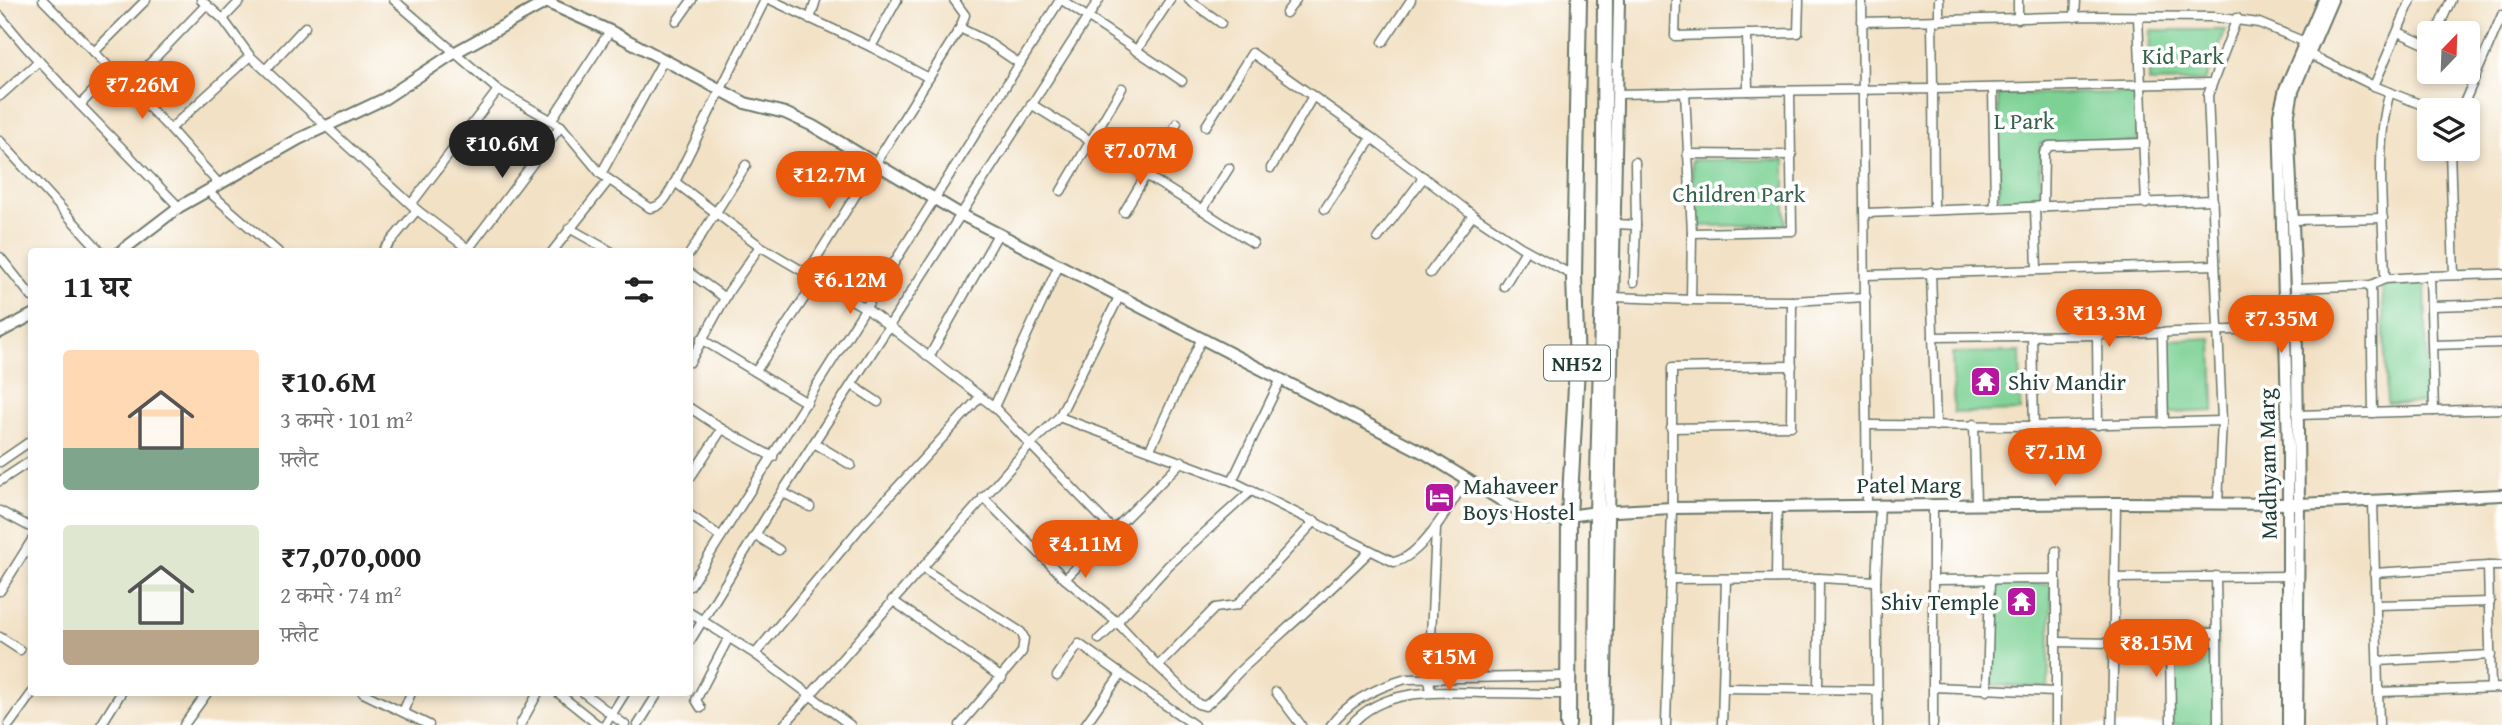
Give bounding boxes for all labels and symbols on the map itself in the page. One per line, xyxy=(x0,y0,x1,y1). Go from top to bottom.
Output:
north arrow xyxy=(2417,21,2480,84)
park label: Kid Park xyxy=(2142,39,2224,72)
pin: ₹7.26M xyxy=(85,61,199,121)
park label: L Park xyxy=(1994,104,2055,137)
pin: ₹10.6M xyxy=(445,120,559,180)
pin: ₹7.07M xyxy=(1083,128,1197,187)
pin: ₹12.7M xyxy=(772,152,886,211)
park label: Children Park xyxy=(1673,177,1806,210)
pin: ₹6.12M xyxy=(793,256,907,316)
pin: ₹13.3M xyxy=(2052,290,2166,349)
pin: ₹7.35M xyxy=(2224,296,2338,355)
road number: NH52 xyxy=(1544,346,1610,380)
temple icon: Shiv Mandir xyxy=(1968,364,2002,398)
place label: Shiv Mandir xyxy=(2008,365,2126,398)
street label: Madhyam Marg xyxy=(2249,387,2285,540)
pin: ₹7.1M xyxy=(2006,428,2104,488)
street label: Patel Marg xyxy=(1857,468,1962,501)
place label: Mahaveer Boys Hostel xyxy=(1463,469,1575,528)
hotel icon: Mahaveer Boys Hostel xyxy=(1423,481,1457,515)
pin: ₹4.11M xyxy=(1028,520,1142,580)
temple icon: Shiv Temple xyxy=(2005,584,2039,618)
place label: Shiv Temple xyxy=(1881,585,1999,618)
pin: ₹8.15M xyxy=(2099,620,2213,679)
pin: ₹15M xyxy=(1408,634,1490,693)

